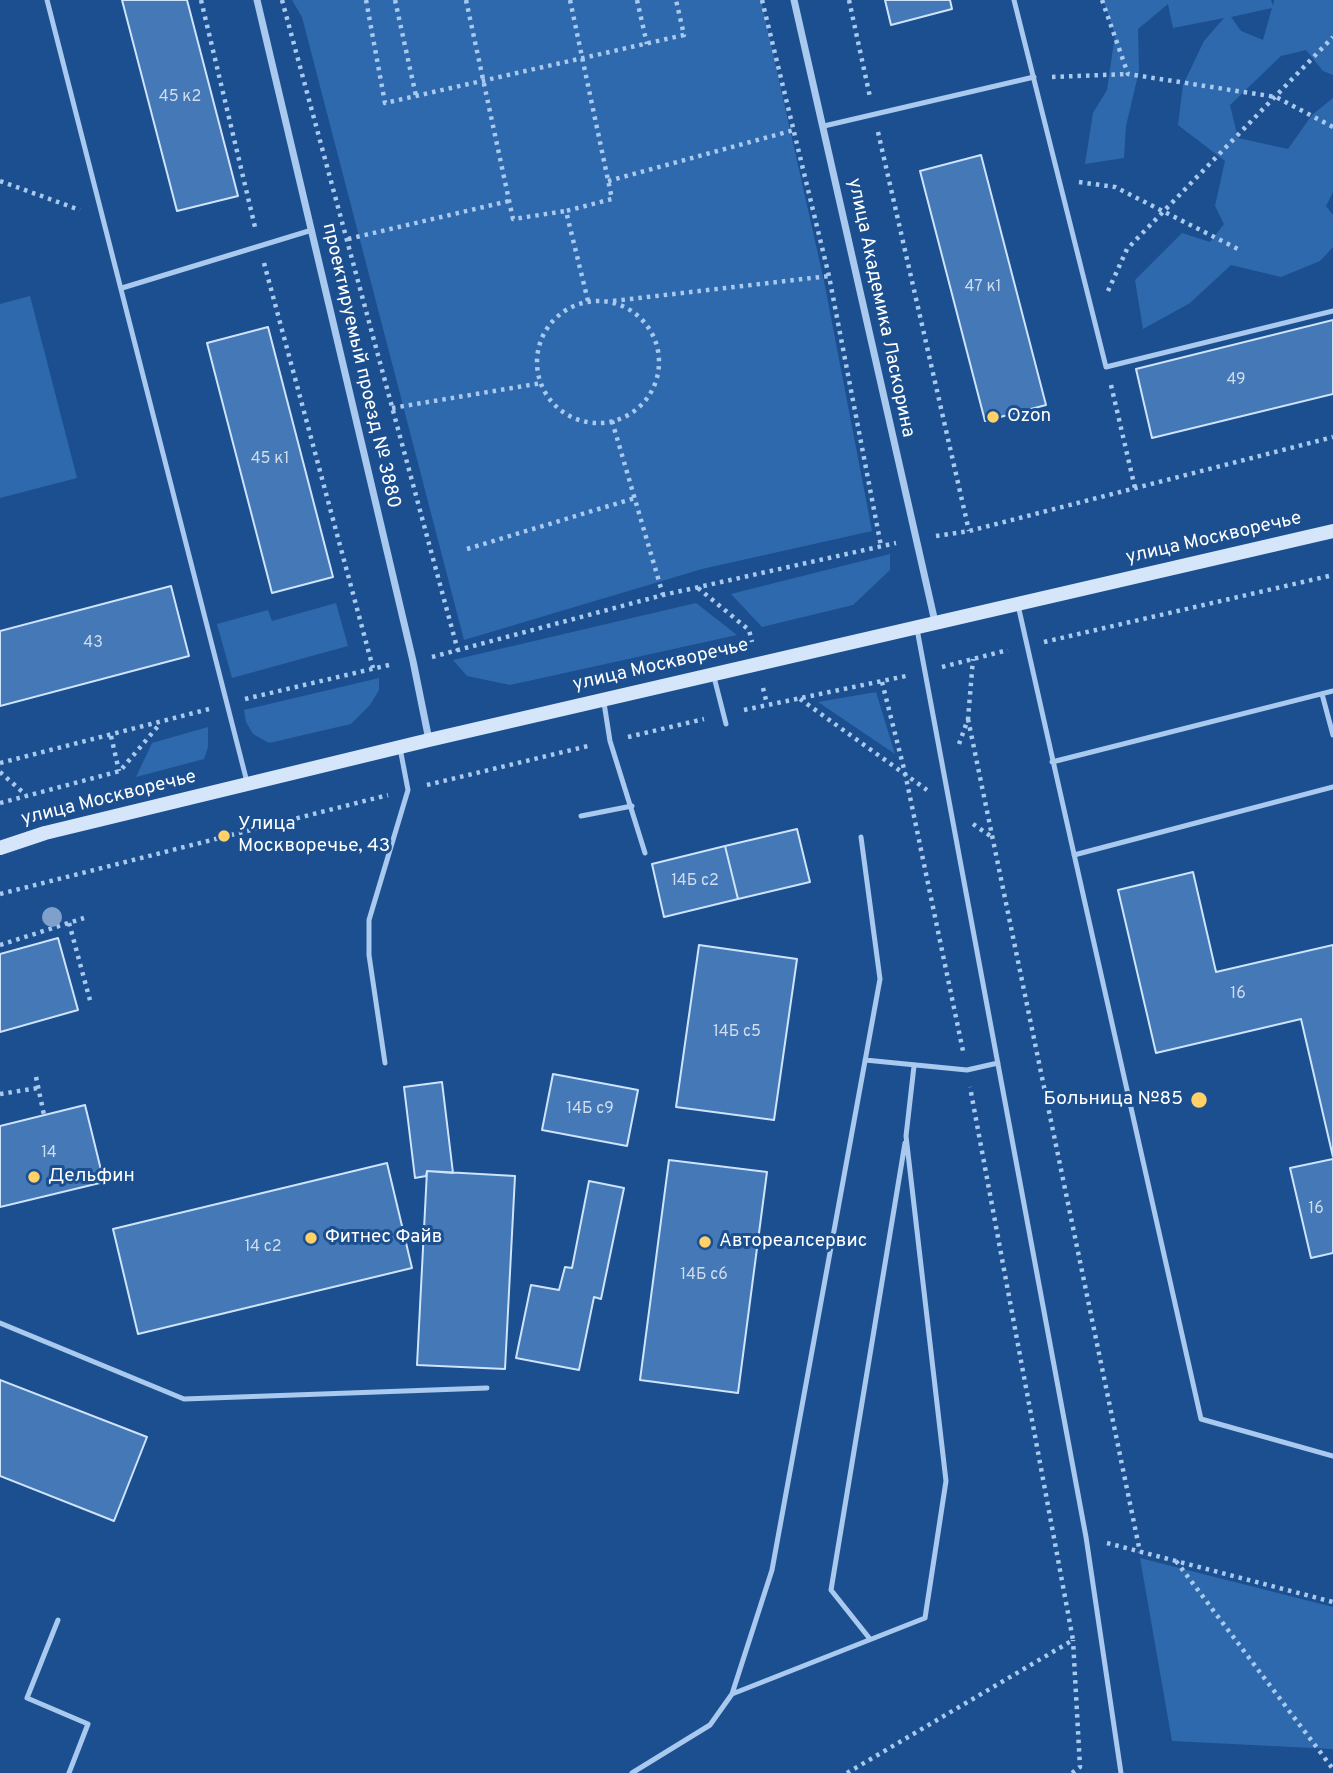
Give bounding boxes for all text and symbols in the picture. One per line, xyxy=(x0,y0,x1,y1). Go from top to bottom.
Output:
house number: 45 к2 xyxy=(159,88,201,108)
street label: улица Академика Ласкорина xyxy=(841,176,919,440)
street label: проектируемый проезд № 3880 xyxy=(316,221,404,511)
house number: 47 к1 xyxy=(965,278,1001,298)
house number: 49 xyxy=(1226,371,1246,391)
place label: Ozon xyxy=(1007,406,1051,428)
marker: Ozon xyxy=(985,409,1001,425)
house number: 45 к1 xyxy=(251,450,289,470)
street label: улица Москворечье xyxy=(1124,508,1304,570)
house number: 43 xyxy=(83,634,103,654)
street label: улица Москворечье xyxy=(571,635,751,697)
street label: улица Москворечье xyxy=(19,766,199,832)
place label: Улица Москворечье, 43 xyxy=(238,814,390,858)
marker: Улица Москворечье, 43 xyxy=(216,828,232,844)
house number: 14Б с2 xyxy=(671,872,719,892)
house number: 16 xyxy=(1230,985,1246,1005)
house number: 14Б с5 xyxy=(713,1023,761,1043)
place label: Больница №85 xyxy=(1044,1089,1183,1111)
marker: Больница №85 xyxy=(1189,1090,1209,1110)
house number: 14Б с9 xyxy=(566,1100,614,1120)
house number: 14 xyxy=(41,1144,57,1164)
place label: Дельфин xyxy=(48,1166,135,1188)
marker: Дельфин xyxy=(26,1169,42,1185)
house number: 16 xyxy=(1308,1200,1324,1220)
place label: Фитнес Файв xyxy=(325,1227,442,1249)
marker: Фитнес Файв xyxy=(303,1230,319,1246)
place label: Автореалсервис xyxy=(719,1231,867,1253)
marker: Автореалсервис xyxy=(697,1234,713,1250)
house number: 14 с2 xyxy=(244,1238,282,1258)
house number: 14Б с6 xyxy=(680,1266,728,1286)

